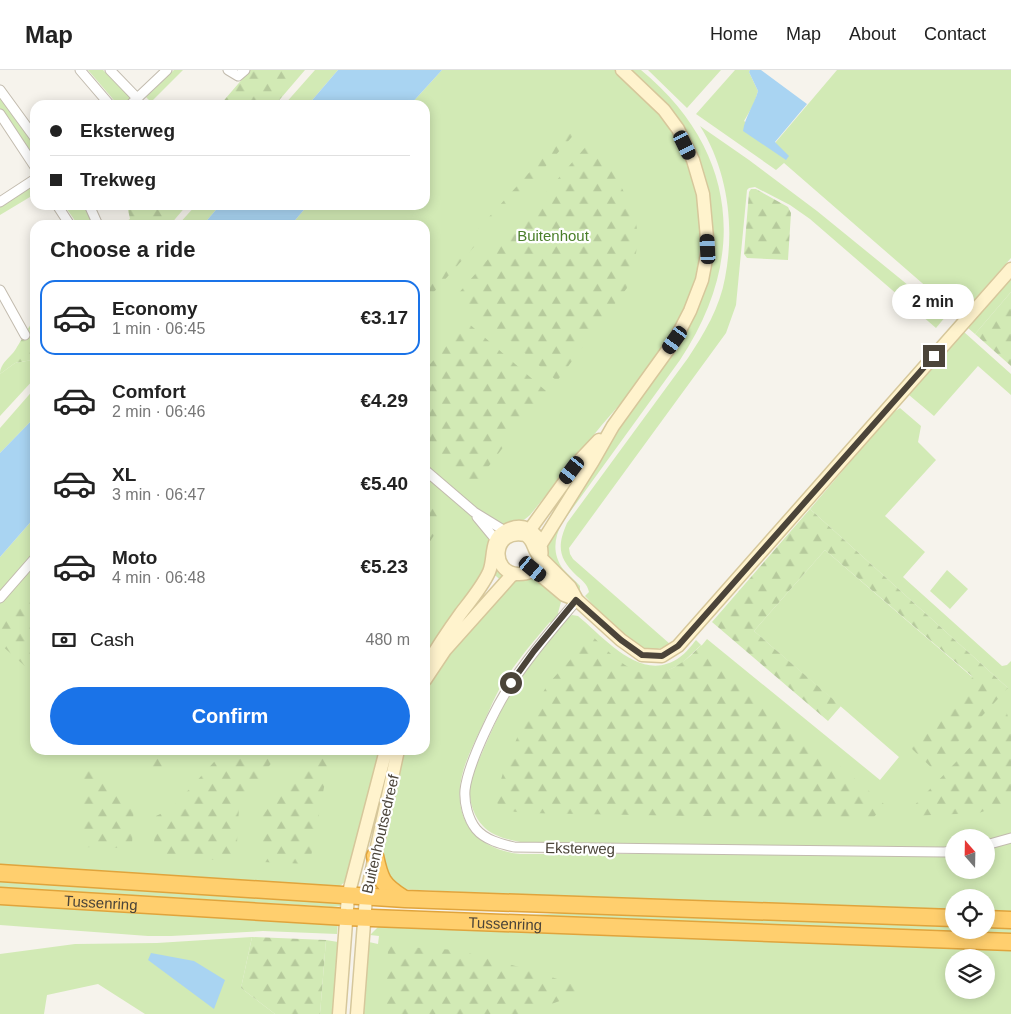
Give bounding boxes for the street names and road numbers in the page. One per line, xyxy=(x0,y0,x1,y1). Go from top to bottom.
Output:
street label: Buitenhoutsedreef xyxy=(358,772,402,895)
street label: Eksterweg xyxy=(545,839,615,857)
street label: Tussenring xyxy=(64,891,138,913)
street label: Tussenring xyxy=(468,913,542,933)

